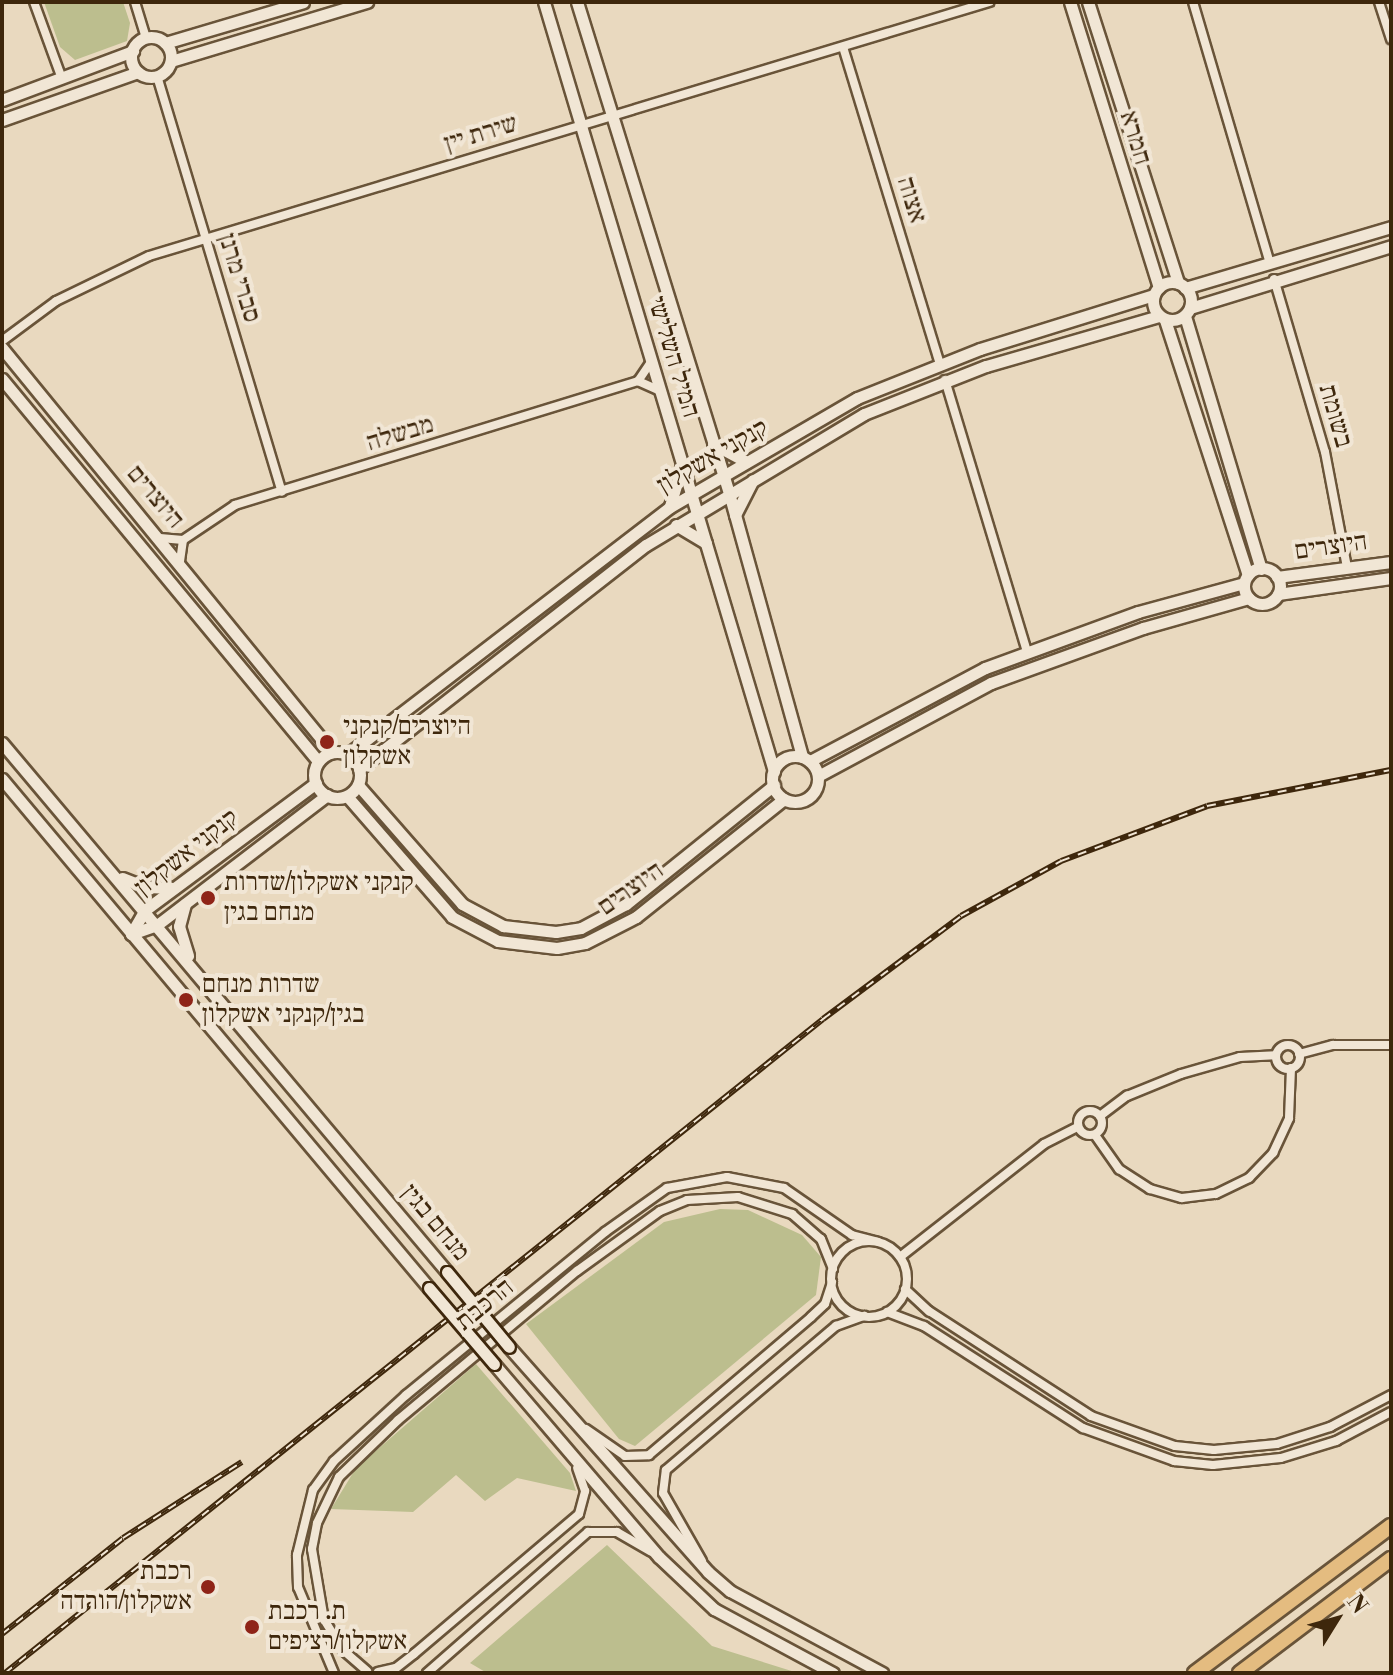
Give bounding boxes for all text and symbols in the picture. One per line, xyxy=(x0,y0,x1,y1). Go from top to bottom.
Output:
street label: חמרא xyxy=(1112,107,1158,169)
street label: שירת יין xyxy=(441,108,521,160)
street label: אצוה xyxy=(889,173,933,227)
street label: סברי מרנן xyxy=(211,230,267,326)
street label: המיל השלישי xyxy=(640,293,706,421)
street label: בשומת xyxy=(1311,381,1359,451)
street label: מבשלה xyxy=(363,409,437,459)
street label: קנקני אשקלון xyxy=(652,413,774,501)
street label: היוצרים xyxy=(119,459,191,535)
street label: היוצרים xyxy=(1293,526,1369,568)
place label: היוצרים/קנקני אשקלון xyxy=(343,711,471,772)
marker: היוצרים/קנקני אשקלון xyxy=(318,733,336,751)
street label: קנקני אשקלון xyxy=(129,803,245,903)
street label: היוצרים xyxy=(592,855,670,923)
place label: קנקני אשקלון/שדרות מנחם בגין xyxy=(224,867,414,928)
marker: קנקני אשקלון/שדרות מנחם בגין xyxy=(199,889,217,907)
place label: שדרות מנחם בגין/קנקני אשקלון xyxy=(202,969,365,1030)
marker: שדרות מנחם בגין/קנקני אשקלון xyxy=(177,991,195,1009)
street label: מנחם בגין xyxy=(394,1178,476,1268)
street label: הרכבת xyxy=(450,1272,520,1338)
place label: רכבת אשקלון/הורדה xyxy=(60,1556,192,1618)
marker: רכבת אשקלון/הורדה xyxy=(199,1578,217,1596)
north arrow xyxy=(1297,1579,1377,1659)
text: N xyxy=(1341,1589,1373,1619)
place label: ת. רכבת אשקלון/רציפים xyxy=(268,1596,407,1658)
marker: ת. רכבת אשקלון/רציפים xyxy=(243,1618,261,1636)

